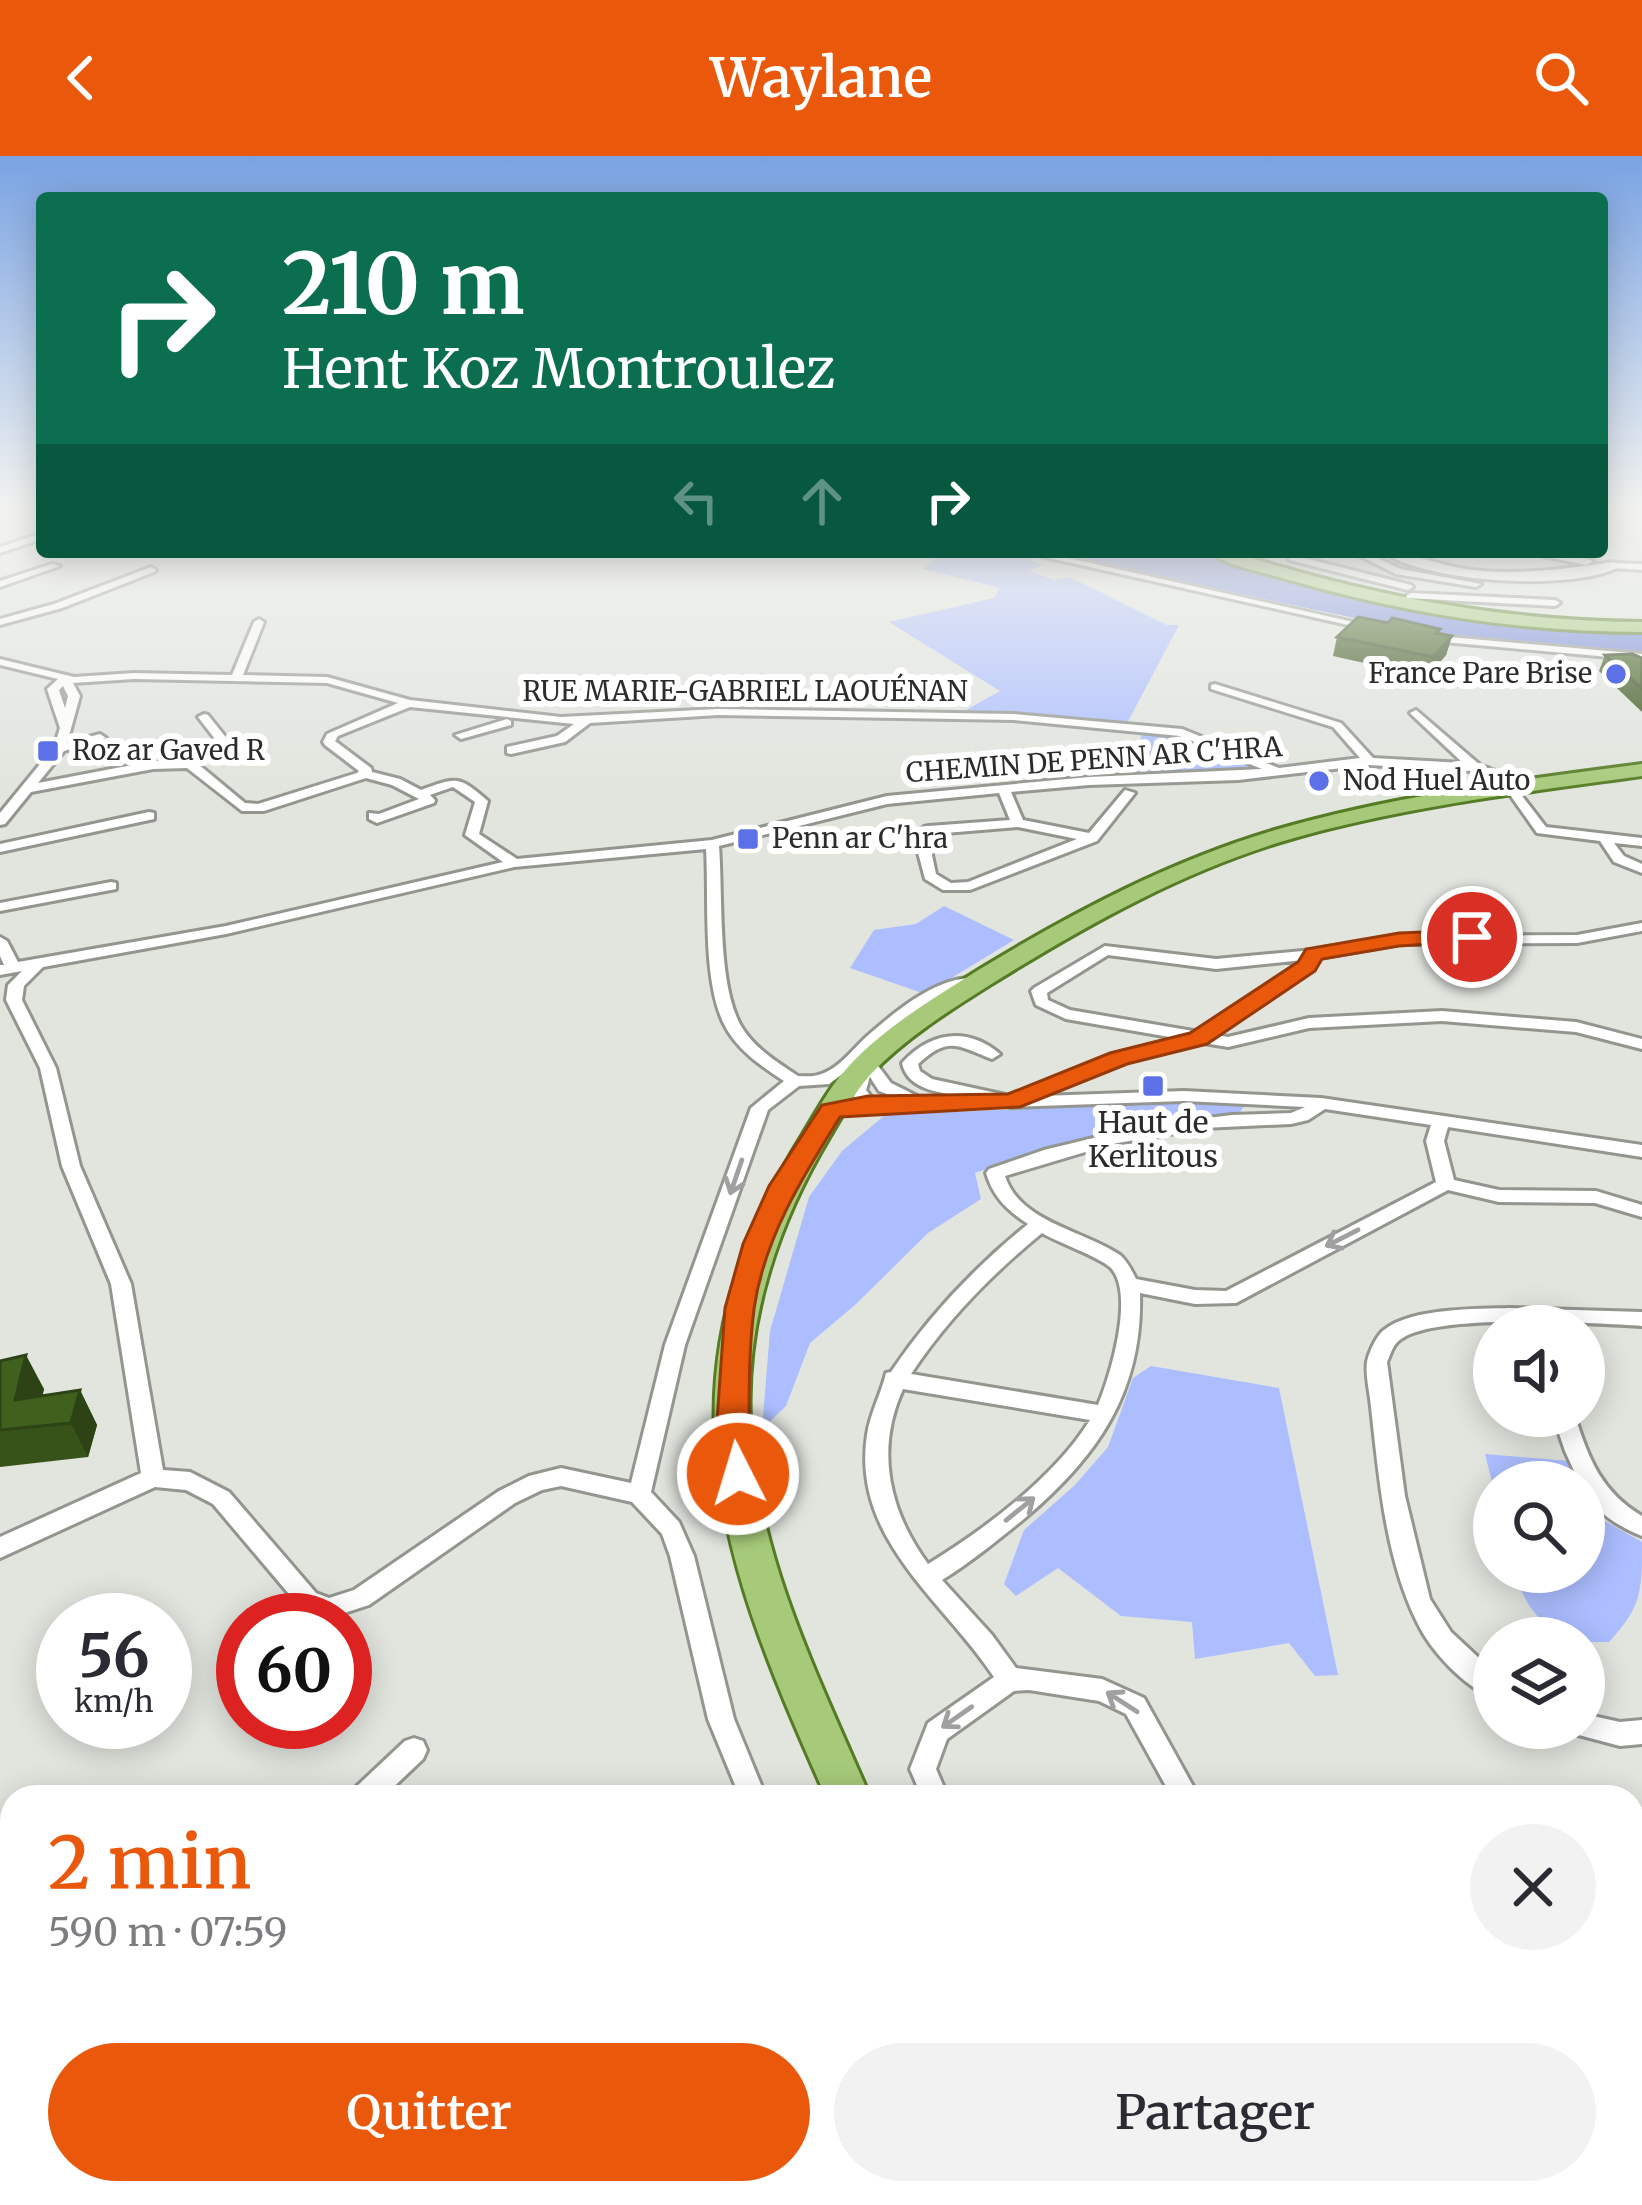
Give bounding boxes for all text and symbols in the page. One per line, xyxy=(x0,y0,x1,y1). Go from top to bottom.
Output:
text: Waylane xyxy=(710,44,932,112)
icon: back xyxy=(48,45,114,111)
icon: search xyxy=(1528,45,1594,111)
text: 210 m xyxy=(282,231,525,337)
icon: right xyxy=(84,240,240,396)
text: Hent Koz Montroulez xyxy=(282,335,835,403)
icon: left xyxy=(663,468,729,534)
icon: ahead xyxy=(789,468,855,534)
icon: right xyxy=(915,468,981,534)
place label: France Pare Brise xyxy=(1368,656,1592,690)
marker: France Pare Brise xyxy=(1603,661,1629,687)
street label: RUE MARIE-GABRIEL LAOUÉNAN xyxy=(522,673,968,708)
street label: CHEMIN DE PENN AR C'HRA xyxy=(905,729,1284,789)
place label: Roz ar Gaved R xyxy=(72,733,265,767)
marker: Roz ar Gaved R xyxy=(35,738,61,764)
place label: Nod Huel Auto xyxy=(1343,763,1530,797)
marker: Nod Huel Auto xyxy=(1306,768,1332,794)
place label: Penn ar C'hra xyxy=(772,821,948,855)
marker: Penn ar C'hra xyxy=(735,826,761,852)
pin xyxy=(1421,886,1523,988)
icon: arrive xyxy=(1439,904,1505,970)
marker: Haut de Kerlitous xyxy=(1140,1073,1166,1099)
place label: Haut de Kerlitous xyxy=(1088,1103,1218,1175)
one-way arrow xyxy=(724,1157,745,1194)
one-way arrow xyxy=(1325,1228,1361,1251)
map controls xyxy=(1473,1305,1605,1749)
button: sound xyxy=(1473,1305,1605,1437)
position arrow xyxy=(675,1411,801,1537)
button: search xyxy=(1473,1461,1605,1593)
one-way arrow xyxy=(1004,1496,1036,1523)
speed limit sign: 60 xyxy=(216,1593,372,1749)
button: layers xyxy=(1473,1617,1605,1749)
text: 56 xyxy=(78,1618,150,1693)
text: km/h xyxy=(74,1682,154,1720)
one-way arrow xyxy=(1106,1690,1140,1714)
one-way arrow xyxy=(940,1704,974,1729)
text: 2 min xyxy=(48,1817,251,1908)
button: close xyxy=(1470,1824,1596,1950)
text: 590 m · 07:59 xyxy=(48,1908,287,1957)
button: Quitter xyxy=(48,2043,810,2181)
button: Partager xyxy=(834,2043,1596,2181)

